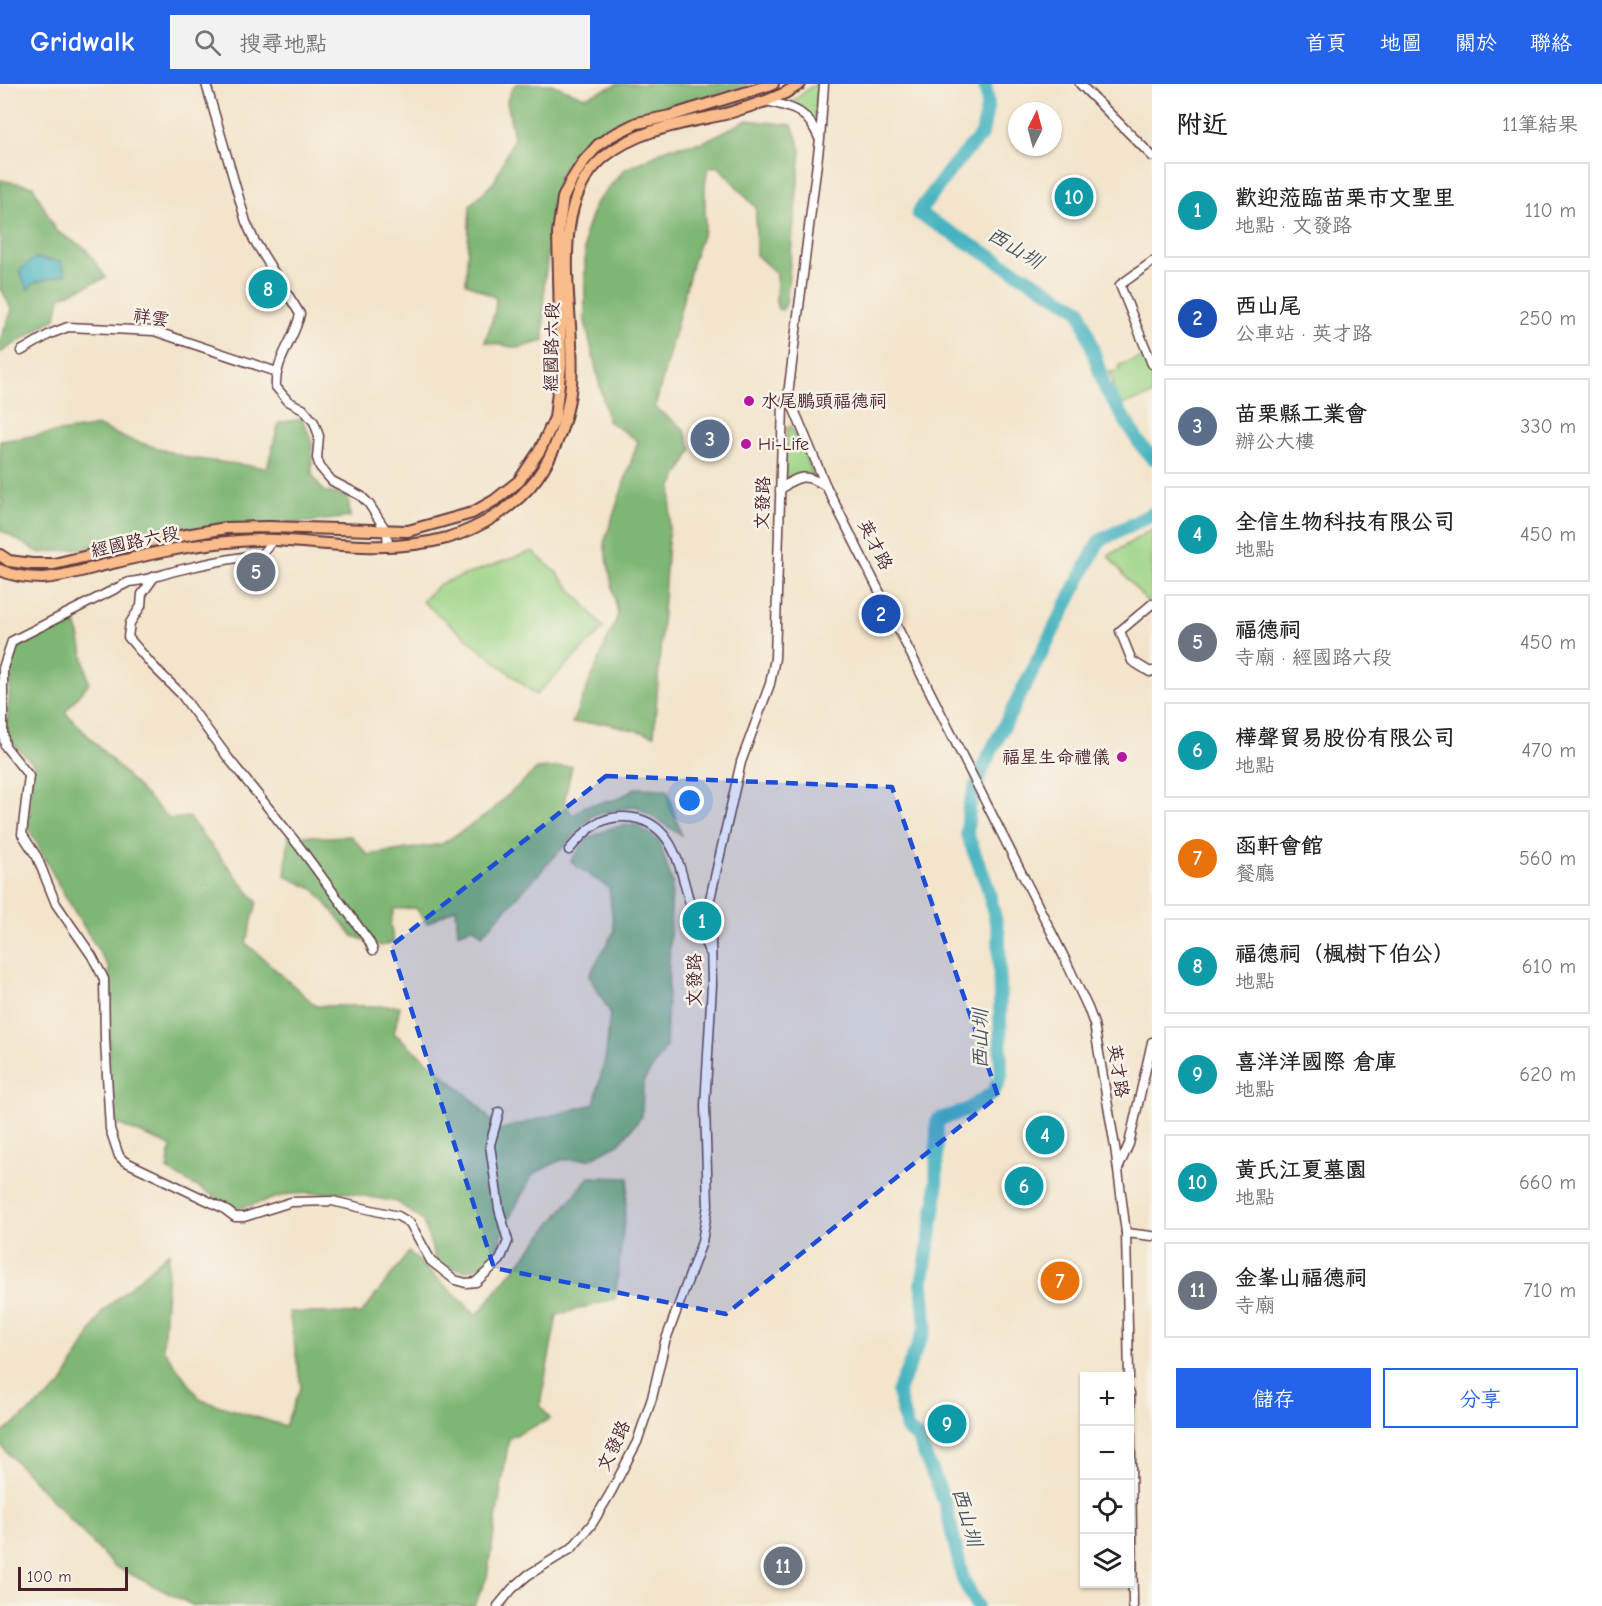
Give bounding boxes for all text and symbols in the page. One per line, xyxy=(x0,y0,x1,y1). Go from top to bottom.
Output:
search box xyxy=(170,15,590,69)
text: Gridwalk xyxy=(30,26,134,58)
icon: search xyxy=(191,26,224,59)
text: 搜尋地點 xyxy=(239,31,327,57)
text: 首頁 xyxy=(1305,31,1347,55)
text: 地圖 xyxy=(1380,31,1422,55)
text: 關於 xyxy=(1455,31,1497,55)
text: 聯絡 xyxy=(1530,31,1572,55)
north arrow xyxy=(1008,102,1062,156)
text: 附近 xyxy=(1176,110,1228,140)
text: 11筆結果 xyxy=(1502,113,1578,136)
pin: 10 xyxy=(1054,174,1094,220)
text: 歡迎蒞臨苗栗市文聖里 xyxy=(1235,185,1455,211)
text: 1 xyxy=(1194,199,1201,222)
text: 110 m xyxy=(1525,199,1576,222)
text: 地點 · 文發路 xyxy=(1235,214,1352,237)
water label: 西山圳 xyxy=(983,223,1048,274)
pin: 8 xyxy=(248,266,288,312)
text: 西山尾 xyxy=(1235,293,1301,319)
street label: 經國路六段 xyxy=(541,302,563,392)
street label: 祥雲 xyxy=(132,305,170,331)
text: 2 xyxy=(1193,307,1202,330)
text: 250 m xyxy=(1519,307,1576,330)
text: 公車站 · 英才路 xyxy=(1235,322,1372,345)
place label: 水尾鵬頭福德祠 xyxy=(761,391,887,412)
marker: 水尾鵬頭福德祠 xyxy=(742,394,756,408)
text: 苗栗縣工業會 xyxy=(1235,401,1367,427)
text: 3 xyxy=(1193,415,1202,438)
text: 330 m xyxy=(1520,415,1576,438)
pin: 3 xyxy=(690,416,730,462)
text: 辦公大樓 xyxy=(1235,430,1315,453)
place label: Hi-Life xyxy=(758,434,809,455)
marker: Hi-Life xyxy=(739,437,753,451)
street label: 文發路 xyxy=(752,476,774,530)
text: 全信生物科技有限公司 xyxy=(1235,509,1455,535)
street label: 英才路 xyxy=(853,516,897,574)
street label: 經國路六段 xyxy=(89,522,181,562)
text: 4 xyxy=(1193,523,1202,546)
text: 450 m xyxy=(1520,523,1576,546)
text: 地點 xyxy=(1235,538,1275,561)
pin: 5 xyxy=(236,550,276,594)
pin: 2 xyxy=(862,592,900,636)
text: 福德祠 xyxy=(1235,617,1301,643)
text: 5 xyxy=(1192,631,1203,654)
text: 450 m xyxy=(1520,631,1576,654)
text: 寺廟 · 經國路六段 xyxy=(1235,646,1392,669)
text: 樺聲貿易股份有限公司 xyxy=(1235,725,1455,751)
text: 6 xyxy=(1192,739,1203,762)
text: 470 m xyxy=(1521,739,1576,762)
place label: 福星生命禮儀 xyxy=(1002,747,1110,768)
marker: 福星生命禮儀 xyxy=(1115,750,1129,764)
text: 地點 xyxy=(1235,754,1275,777)
your location xyxy=(675,786,704,815)
text: 函軒會館 xyxy=(1235,833,1323,859)
text: 7 xyxy=(1193,847,1202,870)
text: 560 m xyxy=(1519,847,1576,870)
text: 餐廳 xyxy=(1235,862,1275,885)
pin: 1 xyxy=(682,898,722,944)
text: 福德祠（楓樹下伯公） xyxy=(1235,941,1455,967)
street label: 文發路 xyxy=(684,953,705,1007)
text: 8 xyxy=(1192,955,1203,978)
text: 610 m xyxy=(1522,955,1576,978)
text: 地點 xyxy=(1235,970,1275,993)
water label: 西山圳 xyxy=(969,1007,992,1069)
street label: 英才路 xyxy=(1103,1043,1133,1099)
text: 喜洋洋國際 倉庫 xyxy=(1235,1049,1397,1075)
text: 9 xyxy=(1192,1063,1203,1086)
text: 620 m xyxy=(1519,1063,1576,1086)
text: 地點 xyxy=(1235,1078,1275,1101)
pin: 4 xyxy=(1026,1112,1064,1158)
text: 黃氏江夏墓園 xyxy=(1235,1157,1367,1183)
pin: 6 xyxy=(1004,1164,1044,1208)
text: 10 xyxy=(1188,1171,1207,1194)
text: 660 m xyxy=(1519,1171,1576,1194)
text: 地點 xyxy=(1235,1186,1275,1209)
pin: 7 xyxy=(1040,1258,1080,1304)
text: 金峯山福德祠 xyxy=(1235,1265,1367,1291)
text: 11 xyxy=(1190,1279,1205,1302)
text: 710 m xyxy=(1523,1279,1576,1302)
text: 寺廟 xyxy=(1235,1294,1275,1317)
button: 儲存 xyxy=(1176,1368,1371,1428)
button: 分享 xyxy=(1383,1368,1578,1428)
map controls xyxy=(1080,1372,1134,1588)
button: + xyxy=(1080,1372,1134,1426)
pin: 9 xyxy=(928,1402,966,1446)
street label: 文發路 xyxy=(593,1417,635,1475)
button: − xyxy=(1080,1426,1134,1480)
button: locate xyxy=(1080,1480,1134,1534)
water label: 西山圳 xyxy=(948,1485,987,1551)
button: layers xyxy=(1080,1534,1134,1588)
pin: 11 xyxy=(764,1544,802,1588)
scale bar xyxy=(18,1564,128,1592)
text: 100 m xyxy=(27,1568,71,1586)

